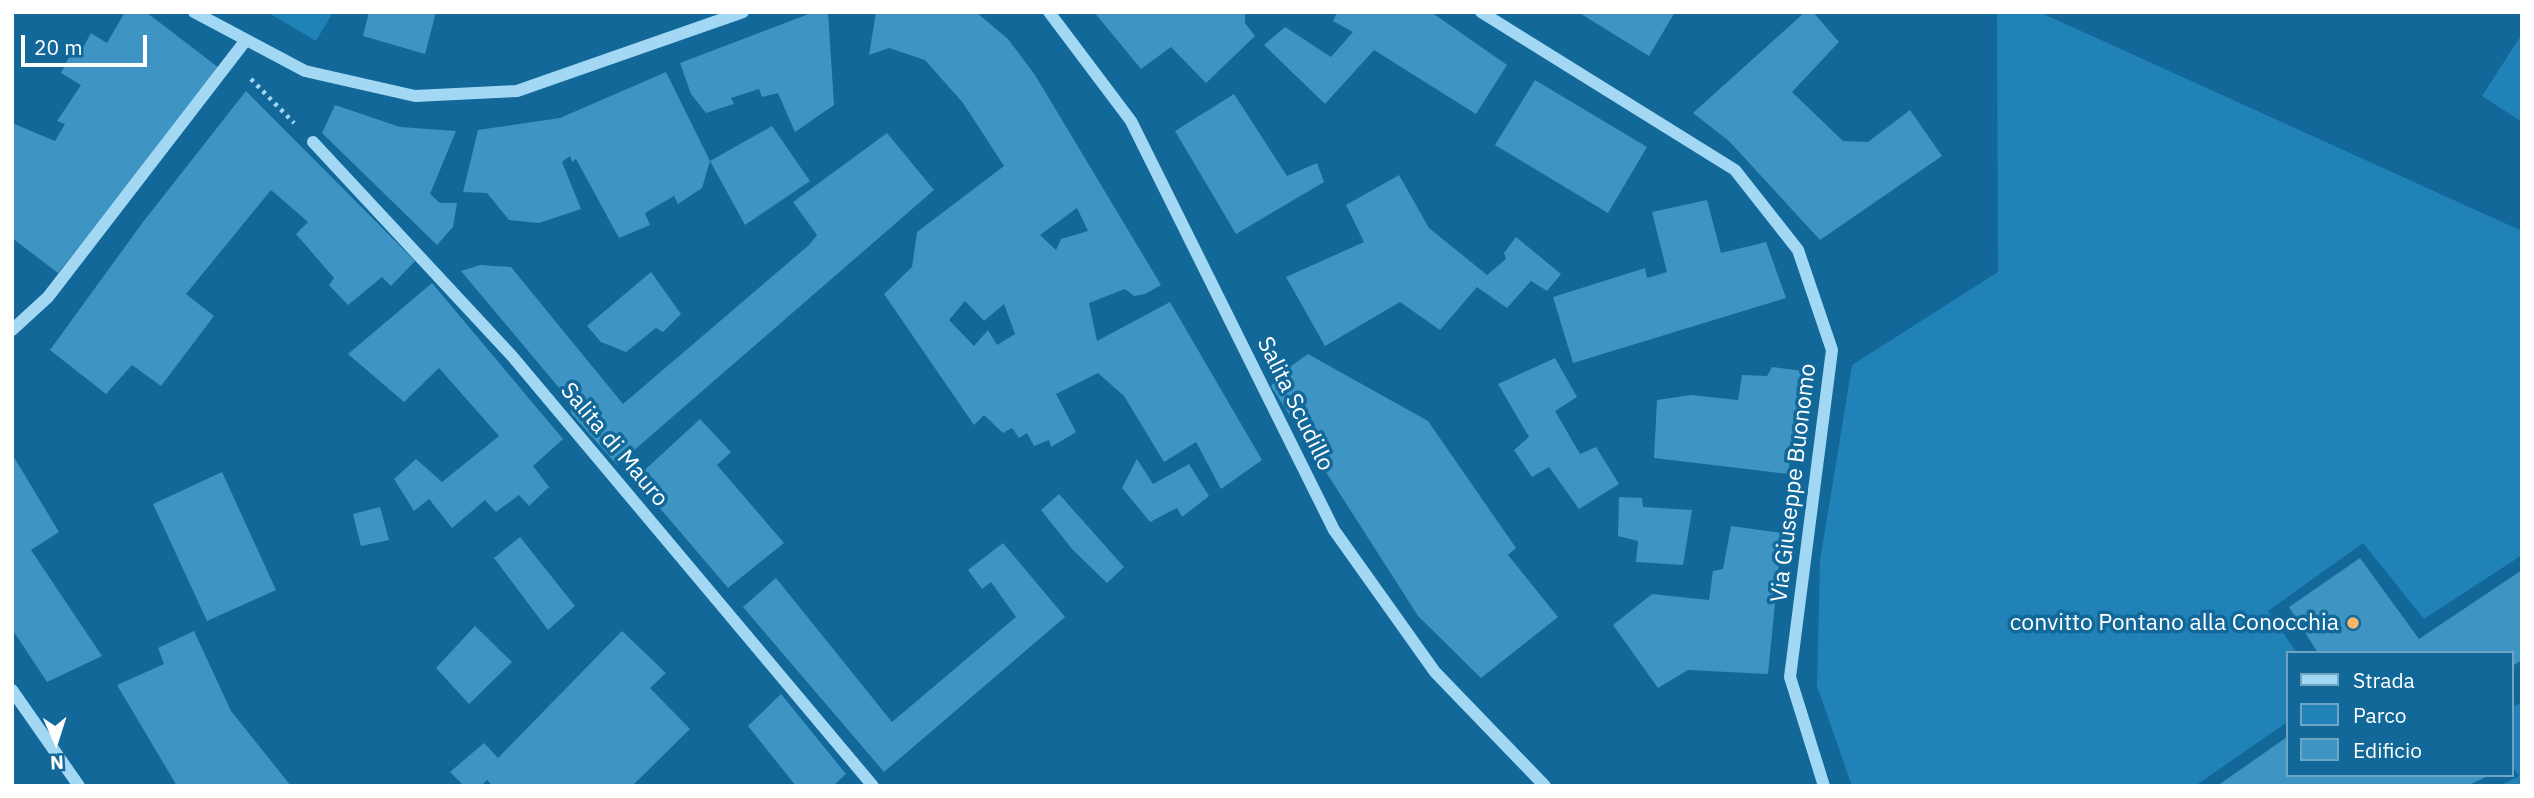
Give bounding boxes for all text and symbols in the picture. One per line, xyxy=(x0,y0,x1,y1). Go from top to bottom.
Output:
scale bar xyxy=(24,21,150,65)
text: 20 m xyxy=(34,33,83,61)
street label: Salita Scudillo xyxy=(1251,332,1339,476)
street label: Via Giuseppe Buonomo xyxy=(1766,362,1822,604)
street label: Salita di Mauro xyxy=(554,377,674,513)
place label: convitto Pontano alla Conocchia xyxy=(2010,609,2339,637)
marker: convitto Pontano alla Conocchia xyxy=(2345,615,2361,631)
legend xyxy=(2286,651,2513,777)
text: Strada xyxy=(2353,666,2415,694)
text: Parco xyxy=(2353,701,2407,729)
north arrow xyxy=(21,707,91,777)
text: Edificio xyxy=(2353,736,2422,764)
text: N xyxy=(50,751,65,775)

